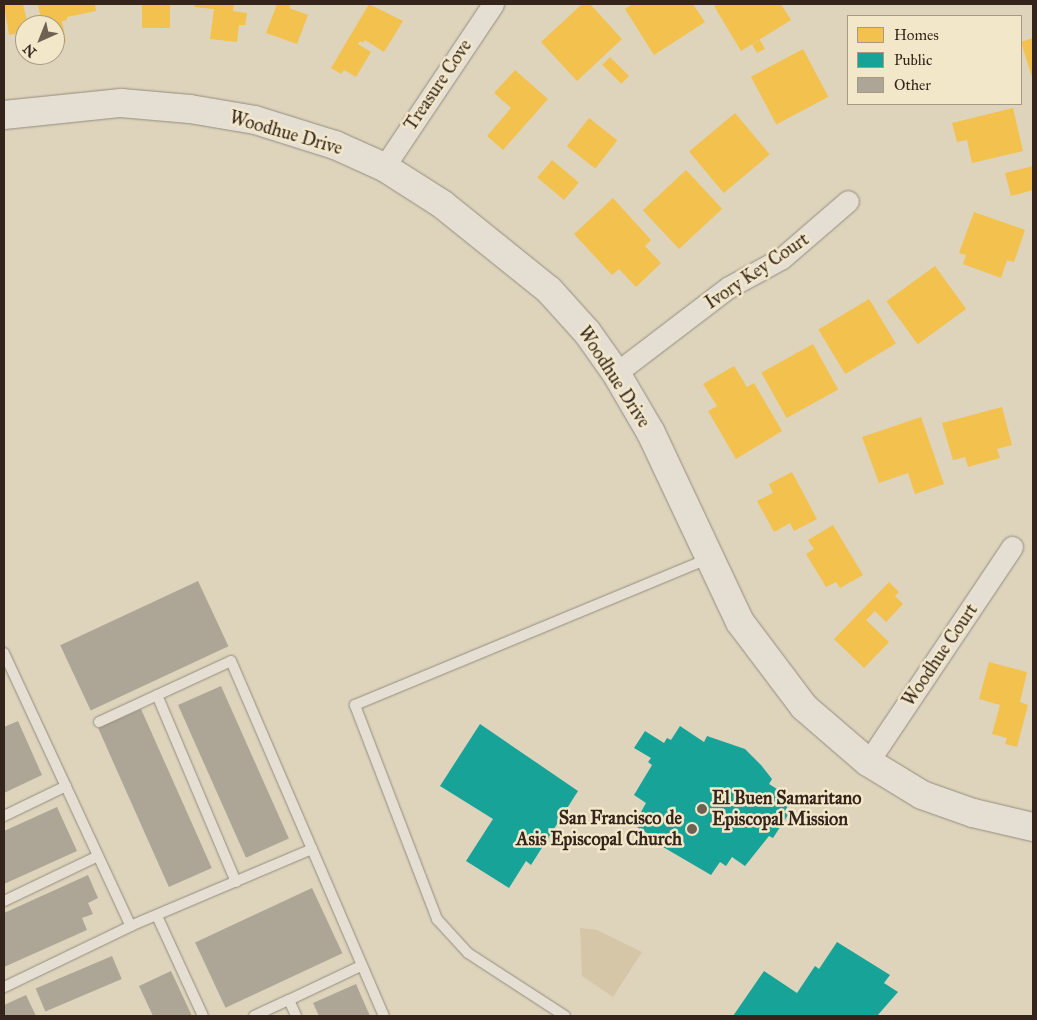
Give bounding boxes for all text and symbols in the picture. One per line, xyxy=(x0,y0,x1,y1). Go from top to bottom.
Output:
north arrow xyxy=(15,15,65,65)
legend xyxy=(847,15,1022,105)
text: Homes xyxy=(894,26,939,44)
street label: Treasure Cove xyxy=(400,35,476,135)
text: N xyxy=(20,40,40,61)
text: Public xyxy=(894,51,932,69)
text: Other xyxy=(894,76,931,94)
street label: Woodhue Drive xyxy=(227,107,345,159)
street label: Ivory Key Court xyxy=(701,228,813,314)
street label: Woodhue Drive xyxy=(573,322,655,432)
street label: Woodhue Court xyxy=(898,600,982,710)
place label: El Buen Samaritano Episcopal Mission xyxy=(712,788,861,831)
marker: El Buen Samaritano Episcopal Mission xyxy=(696,803,708,815)
place label: San Francisco de Asis Episcopal Church xyxy=(516,808,682,851)
marker: San Francisco de Asis Episcopal Church xyxy=(686,823,698,835)

